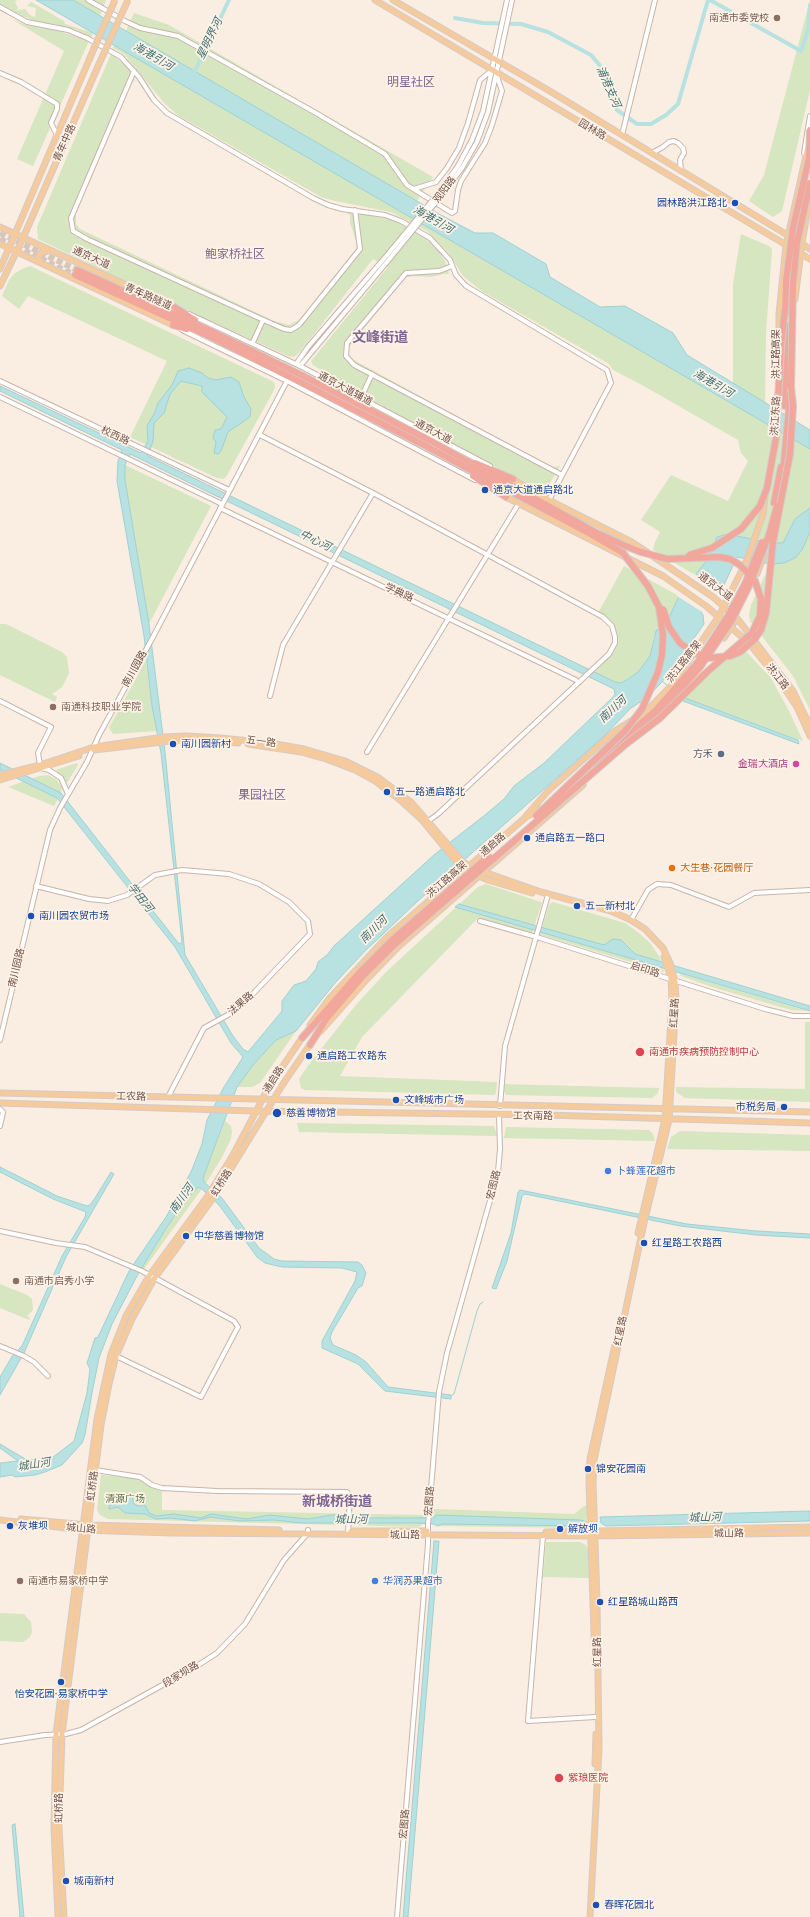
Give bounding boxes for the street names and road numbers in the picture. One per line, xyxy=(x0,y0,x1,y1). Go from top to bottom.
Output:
street label: 园林路 xyxy=(576,117,608,143)
street label: 青年中路 xyxy=(51,122,79,164)
street label: 观阳路 xyxy=(431,174,459,206)
street label: 通京大道 xyxy=(70,244,112,272)
street label: 青年路隧道 xyxy=(123,281,173,313)
street label: 洪江路高架 xyxy=(770,329,782,379)
street label: 通京大道辅道 xyxy=(316,370,374,408)
street label: 洪江东路 xyxy=(769,396,783,436)
street label: 通京大道 xyxy=(413,417,453,447)
street label: 校西路 xyxy=(99,424,131,448)
street label: 通京大道 xyxy=(695,570,735,604)
street label: 学典路 xyxy=(383,581,415,605)
street label: 洪江路高架 xyxy=(664,639,704,685)
street label: 南川园路 xyxy=(120,649,150,689)
street label: 洪江路 xyxy=(763,661,791,693)
street label: 五一路 xyxy=(245,734,277,750)
street label: 通启路 xyxy=(478,831,508,859)
street label: 洪江路高架 xyxy=(424,859,470,901)
street label: 南川园路 xyxy=(7,947,27,989)
street label: 启印路 xyxy=(629,960,661,980)
street label: 法果路 xyxy=(226,990,256,1018)
street label: 红星路 xyxy=(668,998,682,1028)
street label: 通启路 xyxy=(261,1064,287,1096)
street label: 工农路 xyxy=(116,1091,146,1103)
street label: 工农南路 xyxy=(513,1110,553,1122)
street label: 虹桥路 xyxy=(209,1167,235,1199)
street label: 宏图路 xyxy=(485,1169,503,1201)
street label: 红星路 xyxy=(612,1315,630,1347)
street label: 虹桥路 xyxy=(85,1470,101,1502)
street label: 宏图路 xyxy=(423,1486,437,1516)
street label: 城山路 xyxy=(66,1522,96,1536)
street label: 城山路 xyxy=(714,1528,744,1540)
street label: 城山路 xyxy=(390,1529,420,1541)
street label: 红星路 xyxy=(592,1637,604,1667)
street label: 段家坝路 xyxy=(161,1660,201,1690)
street label: 虹桥路 xyxy=(53,1793,65,1823)
street label: 宏图路 xyxy=(398,1809,412,1839)

